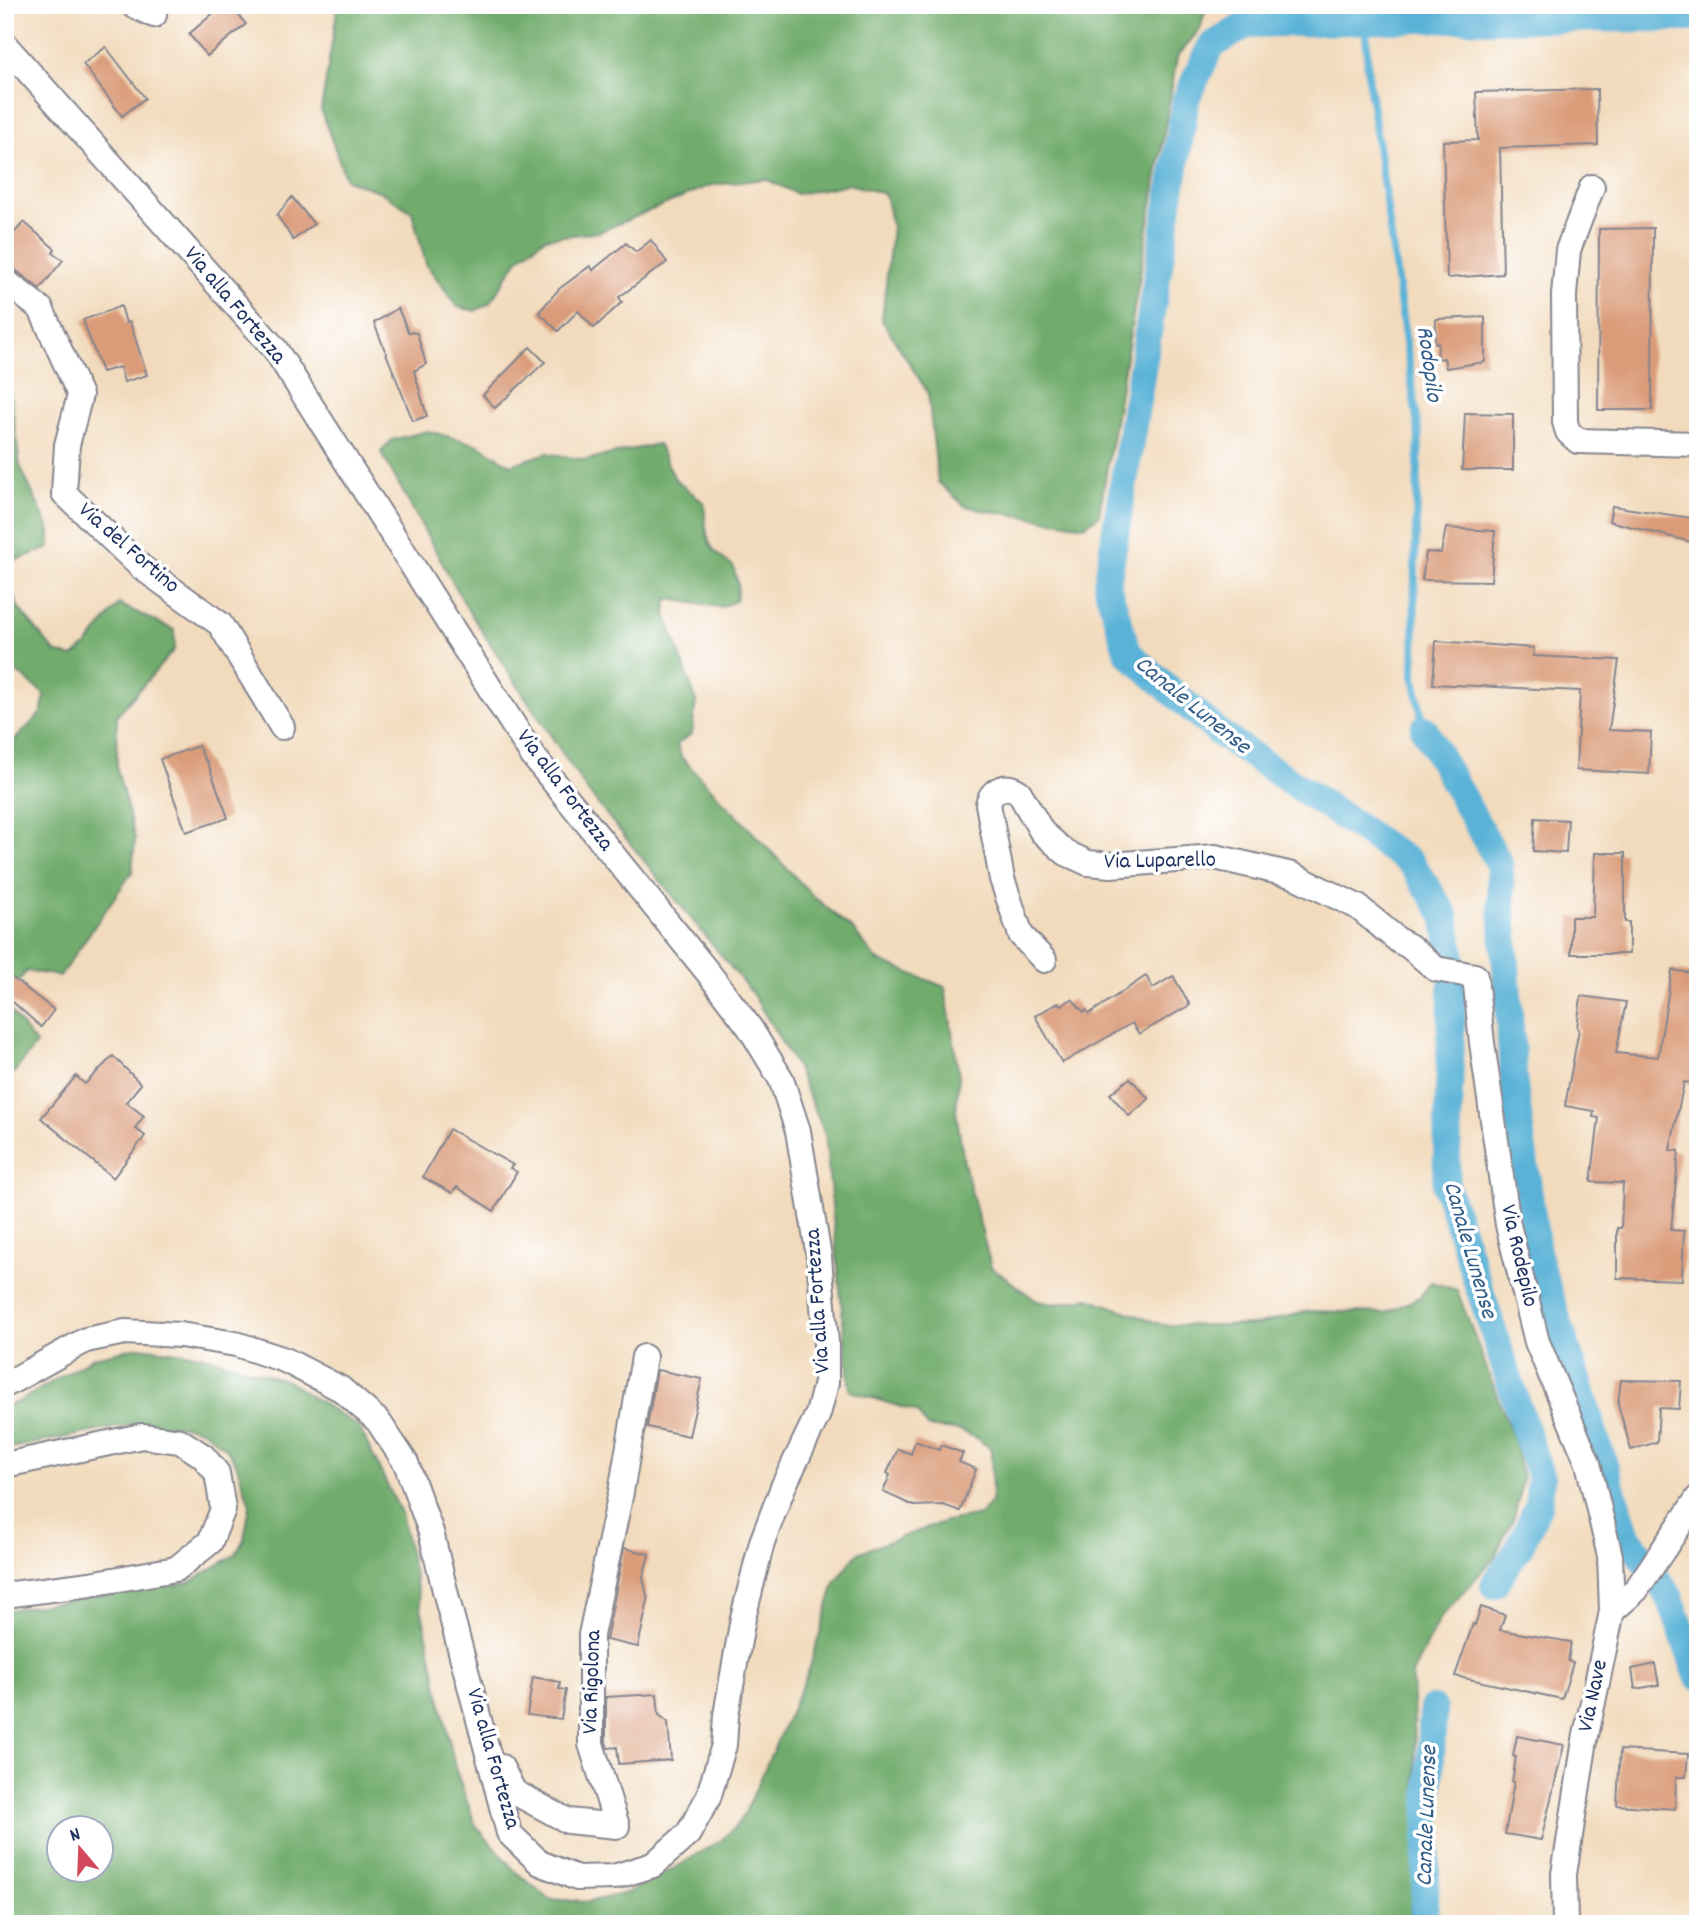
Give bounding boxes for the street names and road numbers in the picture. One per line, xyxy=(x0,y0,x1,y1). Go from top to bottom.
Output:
street label: Via alla Fortezza xyxy=(175,240,294,373)
street label: Via del Fortino xyxy=(70,495,186,603)
street label: Via alla Fortezza xyxy=(507,723,622,860)
street label: Via Luparello xyxy=(1104,845,1216,879)
street label: Via Rodepilo xyxy=(1490,1202,1546,1310)
street label: Via alla Fortezza xyxy=(797,1226,841,1374)
street label: Via Rigolona xyxy=(575,1628,611,1735)
street label: Via Nave xyxy=(1570,1657,1618,1735)
street label: Via alla Fortezza xyxy=(456,1685,528,1834)

